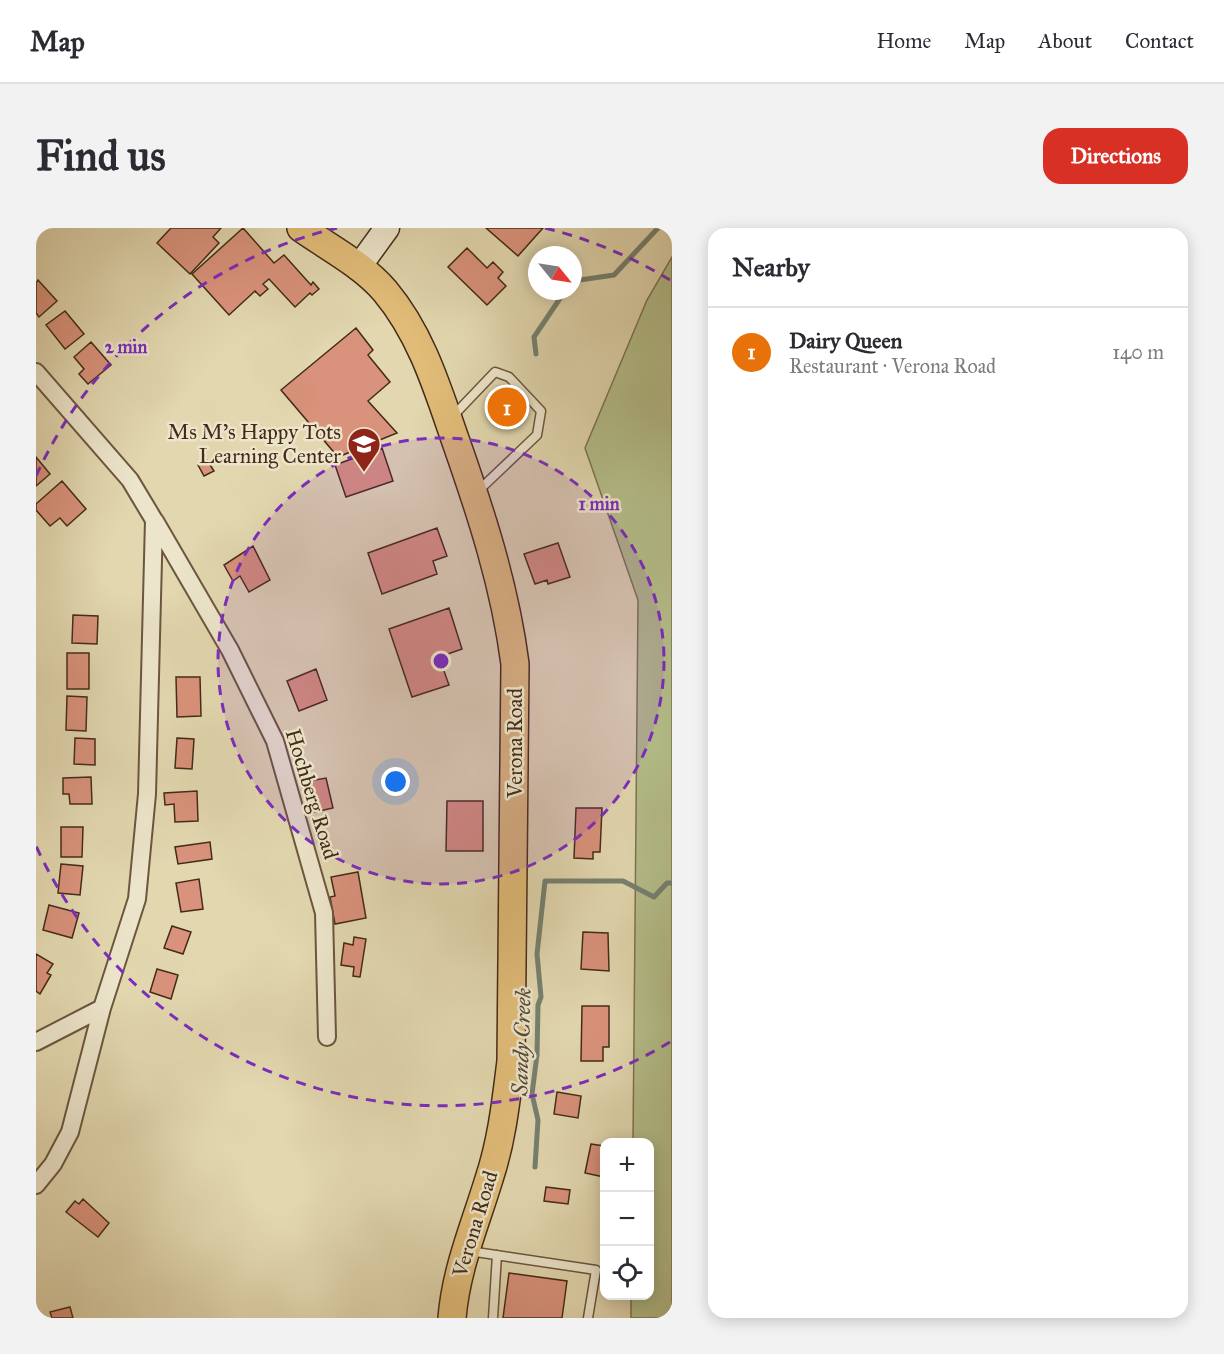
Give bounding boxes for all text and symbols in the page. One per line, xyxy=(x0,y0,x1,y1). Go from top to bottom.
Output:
text: Map xyxy=(30,24,85,59)
text: Home xyxy=(876,28,931,54)
text: Map xyxy=(964,28,1005,54)
text: About xyxy=(1038,28,1092,54)
text: Contact xyxy=(1125,28,1194,54)
button: Directions xyxy=(1043,128,1188,184)
text: Find us xyxy=(36,130,166,182)
north arrow xyxy=(528,246,582,300)
text: Nearby xyxy=(732,251,810,283)
text: Dairy Queen xyxy=(789,327,903,354)
text: 2 min xyxy=(105,336,148,358)
text: 1 xyxy=(748,340,755,364)
text: 140 m xyxy=(1112,340,1164,364)
text: Restaurant · Verona Road xyxy=(789,354,996,378)
pin: 1 xyxy=(488,384,526,429)
place label: Ms M's Happy Tots Learning Center xyxy=(168,419,341,469)
school or university icon: Ms M's Happy Tots Learning Center xyxy=(346,426,382,473)
text: 1 min xyxy=(579,493,620,515)
centre of rings xyxy=(431,651,451,671)
street label: Verona Road xyxy=(502,688,528,799)
street label: Hochberg Road xyxy=(280,726,344,863)
your location xyxy=(381,767,410,796)
water label: Sandy Creek xyxy=(506,987,537,1097)
map controls xyxy=(600,1138,654,1300)
button: + xyxy=(600,1138,654,1192)
street label: Verona Road xyxy=(446,1167,504,1281)
button: − xyxy=(600,1192,654,1246)
button: locate xyxy=(600,1246,654,1300)

